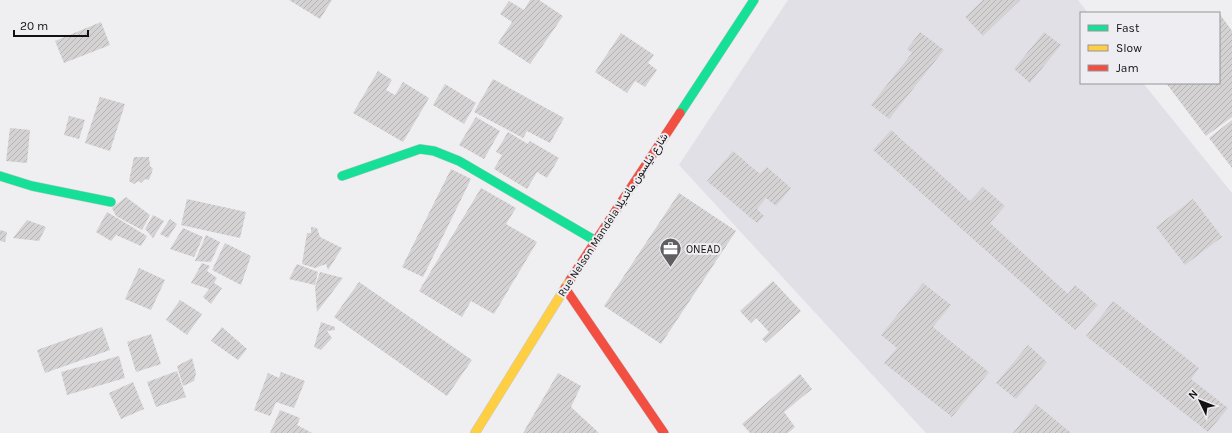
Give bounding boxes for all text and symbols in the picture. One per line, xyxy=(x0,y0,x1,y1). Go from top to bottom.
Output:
scale bar xyxy=(14,12,88,38)
legend xyxy=(1080,12,1220,84)
text: 20 m xyxy=(20,19,48,33)
text: Fast xyxy=(1116,21,1140,35)
text: Slow xyxy=(1116,41,1142,55)
text: Jam xyxy=(1116,61,1139,75)
street label: Rue Nelson Mandela شارع نيلسون مانديلا xyxy=(555,131,672,300)
office icon: ONEAD xyxy=(657,236,683,269)
place label: ONEAD xyxy=(686,243,720,256)
north arrow xyxy=(1180,381,1220,421)
text: N xyxy=(1186,387,1200,402)

